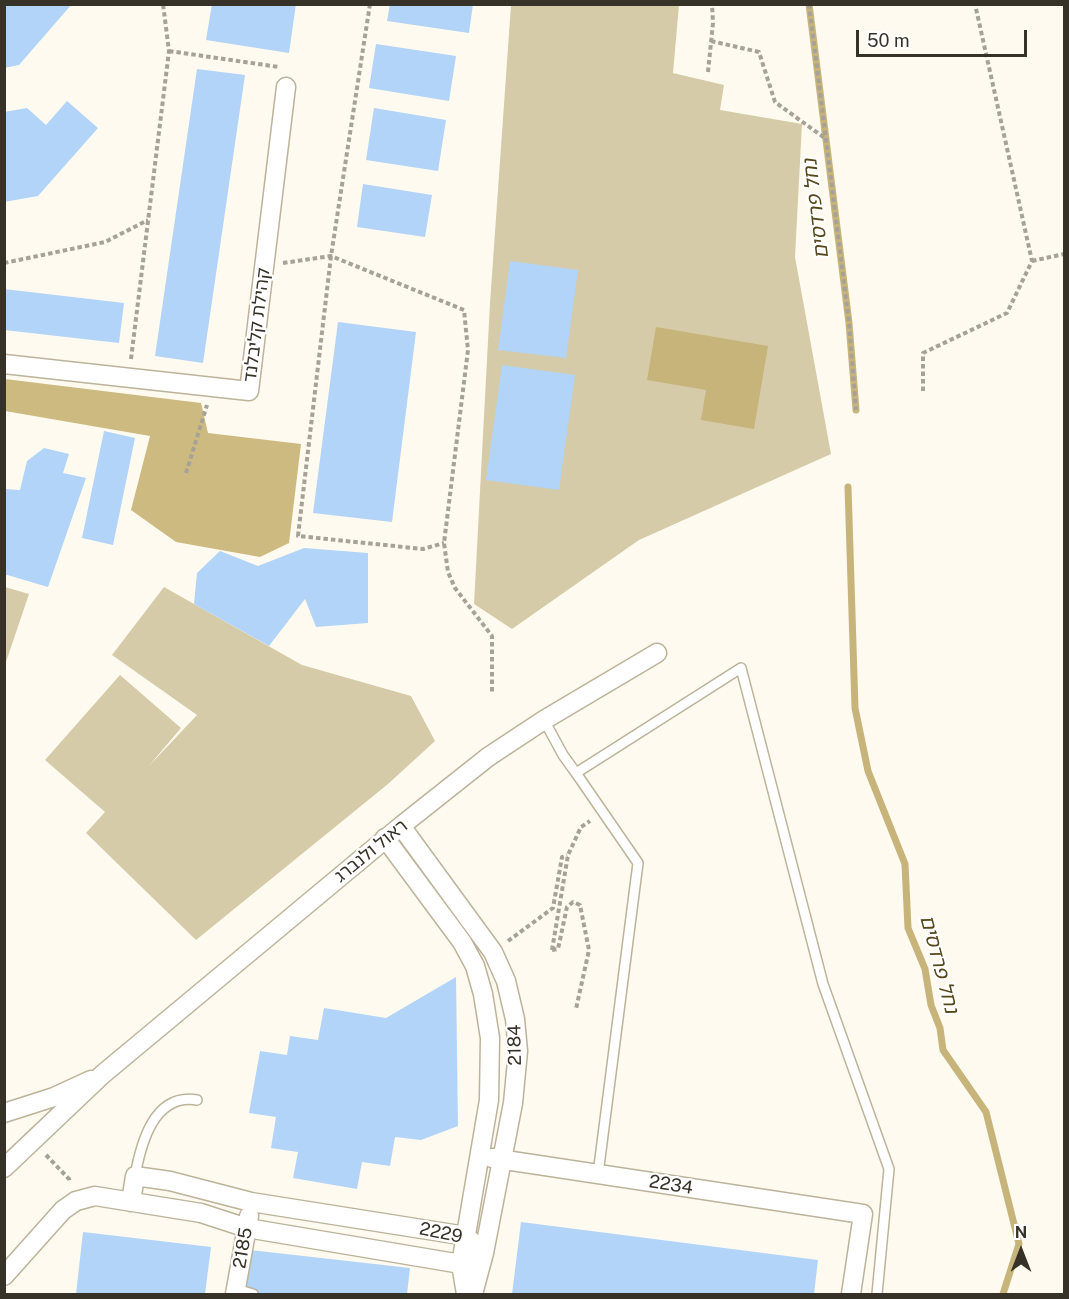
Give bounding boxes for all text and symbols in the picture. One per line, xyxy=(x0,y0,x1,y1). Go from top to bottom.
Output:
scale bar xyxy=(859,18,1030,56)
text: 50 m xyxy=(867,30,910,51)
water label: נחל פרדסים xyxy=(798,158,834,260)
street label: קהילת קליבלנד xyxy=(239,267,275,383)
street label: ראול ולנברג xyxy=(330,815,412,887)
water label: נחל פרדסים xyxy=(914,912,964,1016)
street label: 2184 xyxy=(504,1024,526,1066)
street label: 2234 xyxy=(648,1171,694,1199)
street label: 2229 xyxy=(418,1218,464,1248)
north arrow xyxy=(991,1221,1051,1281)
text: N xyxy=(1015,1223,1027,1242)
street label: 2185 xyxy=(229,1226,257,1270)

